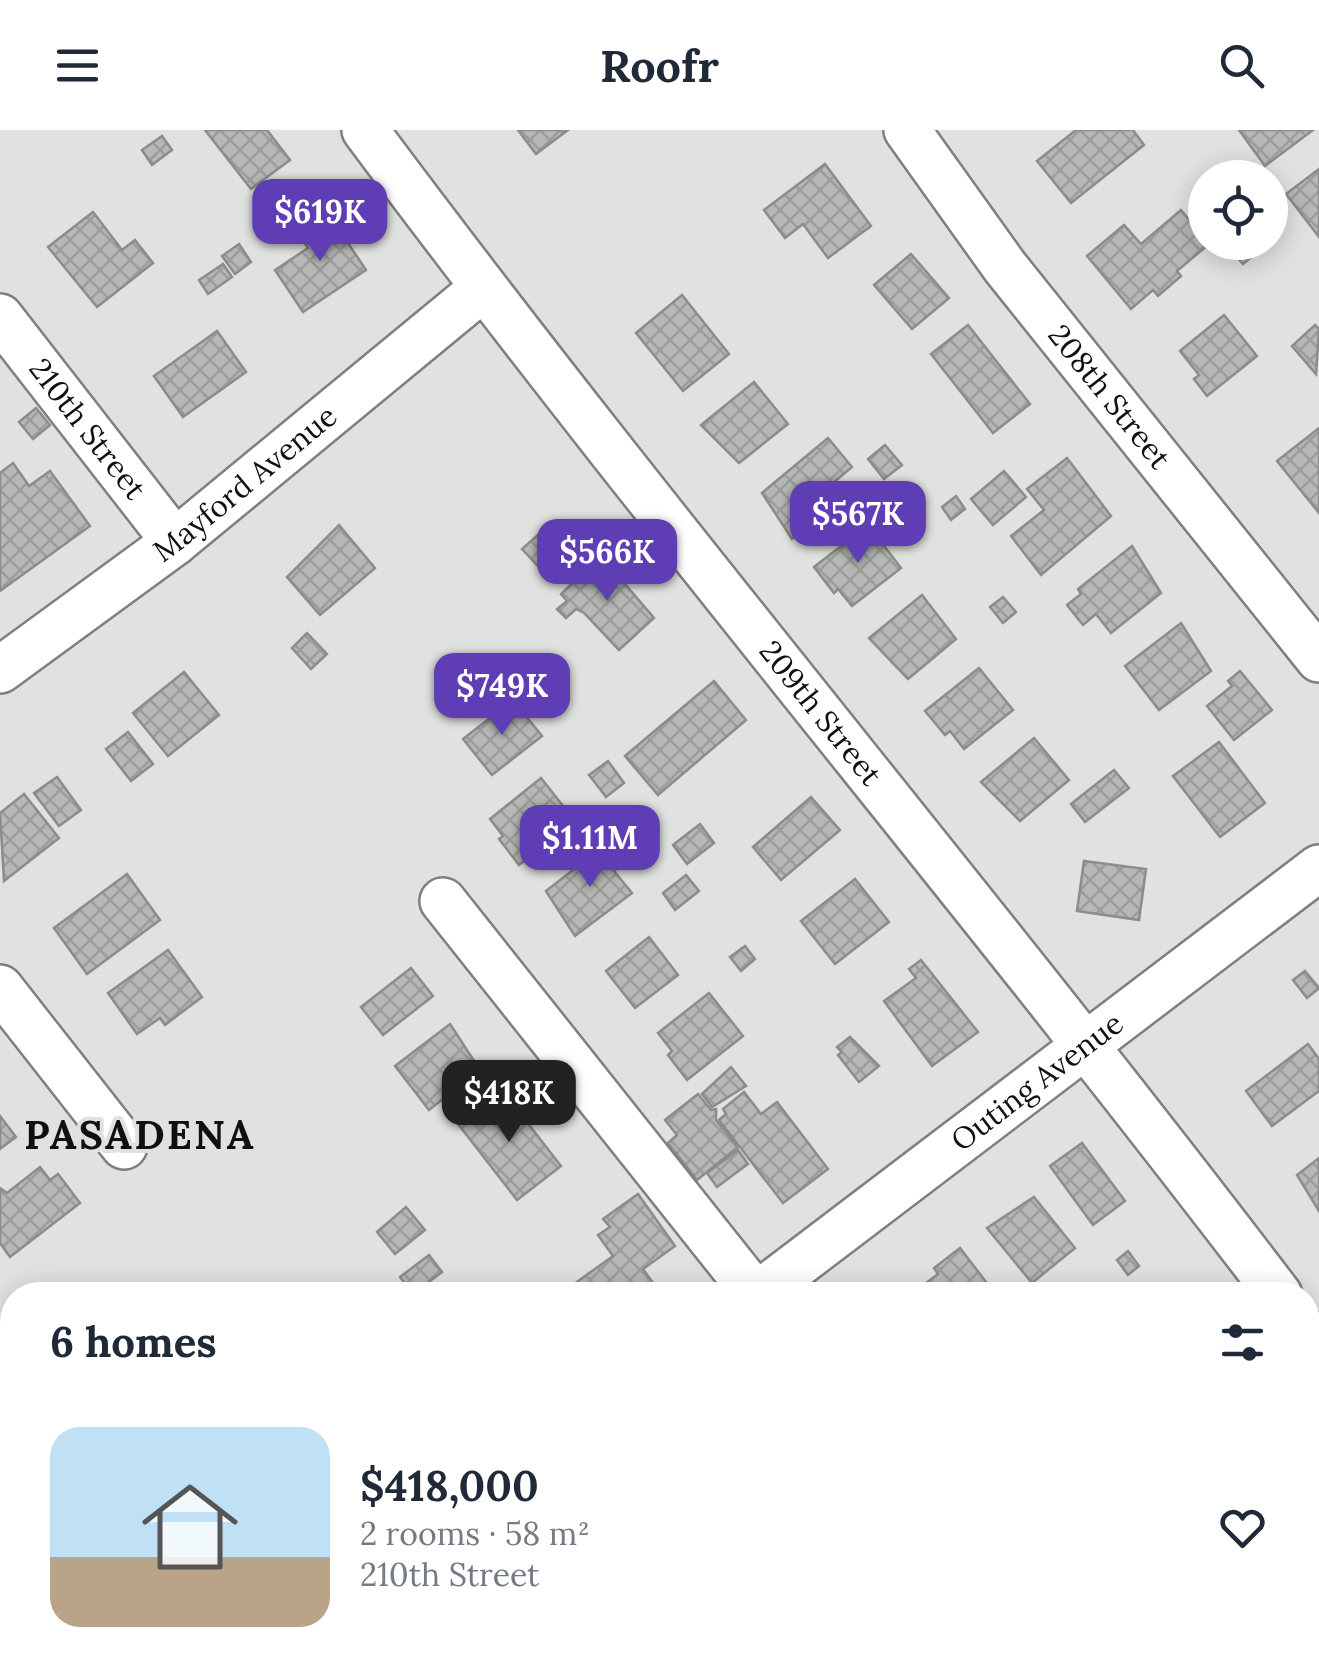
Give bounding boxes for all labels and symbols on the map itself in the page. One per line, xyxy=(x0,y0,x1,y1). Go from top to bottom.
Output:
pin: $619K xyxy=(250,179,390,264)
street label: 208th Street xyxy=(1041,316,1179,477)
street label: 210th Street xyxy=(21,350,155,507)
street label: Mayford Avenue xyxy=(145,396,344,570)
pin: $567K xyxy=(788,481,928,566)
pin: $566K xyxy=(537,519,677,604)
street label: 209th Street xyxy=(752,633,891,793)
pin: $749K xyxy=(432,653,572,738)
pin: $1.11M xyxy=(509,805,671,890)
street label: Outing Avenue xyxy=(943,1004,1130,1159)
pin: $418K xyxy=(439,1060,579,1145)
district label: PASADENA xyxy=(24,1109,256,1160)

